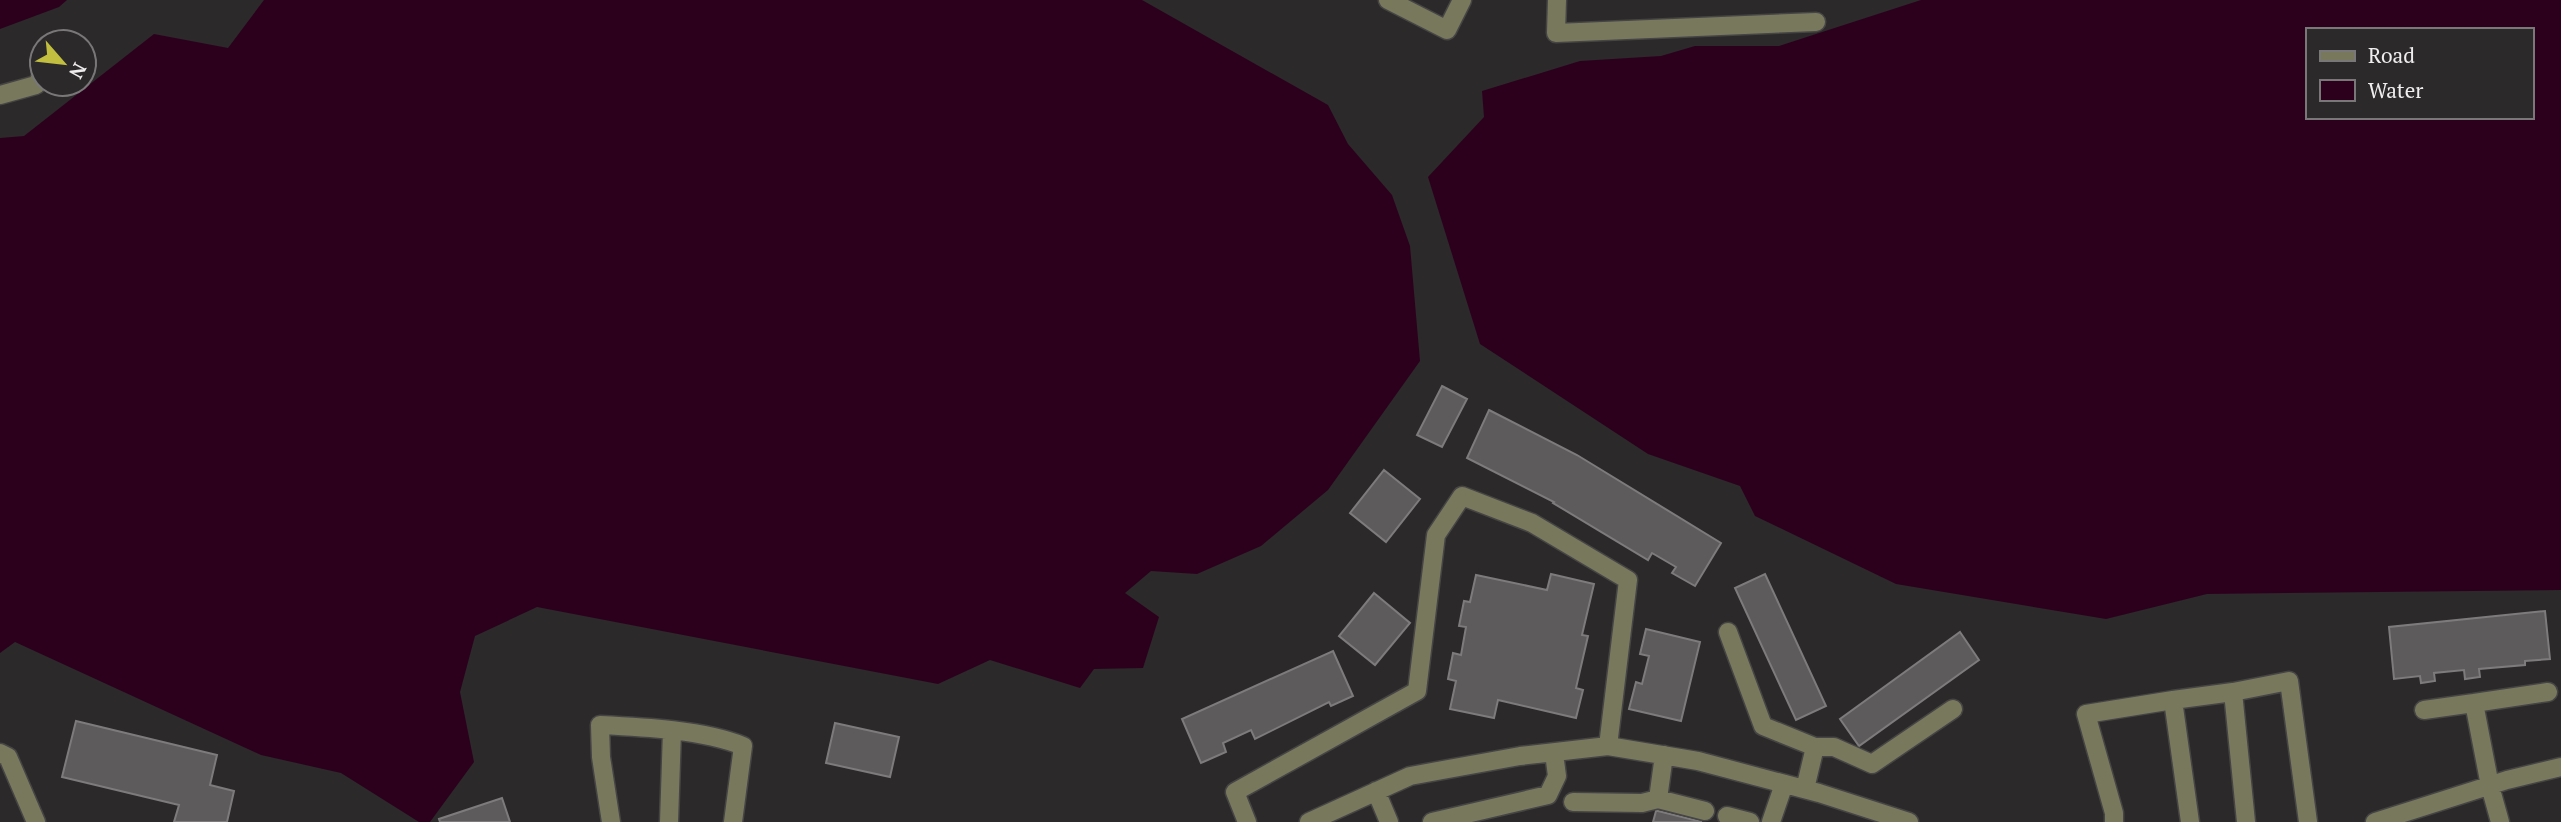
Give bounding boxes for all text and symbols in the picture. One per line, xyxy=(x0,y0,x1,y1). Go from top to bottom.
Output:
north arrow xyxy=(28,28,98,98)
legend xyxy=(2306,28,2533,119)
text: Road xyxy=(2368,41,2415,69)
text: N xyxy=(64,59,93,84)
text: Water xyxy=(2368,76,2423,104)

